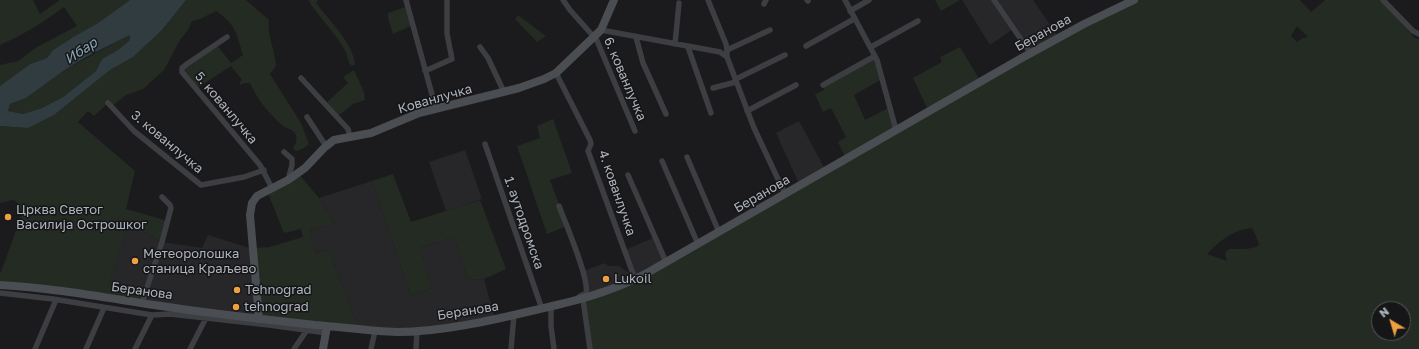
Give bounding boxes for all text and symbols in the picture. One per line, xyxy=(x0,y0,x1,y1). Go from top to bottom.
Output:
street label: Беранова xyxy=(1012,11,1074,55)
water label: Ибар xyxy=(62,34,100,68)
street label: 6. кованлучка xyxy=(600,35,650,123)
street label: 5. кованлучка xyxy=(191,69,261,147)
street label: Кованлучка xyxy=(396,81,474,117)
street label: 3. кованлучка xyxy=(128,107,206,177)
street label: 4. кованлучка xyxy=(595,148,639,238)
street label: Беранова xyxy=(731,172,793,216)
street label: 1. аутодромска xyxy=(501,175,547,271)
place label: Црква Светог Василија Острошког xyxy=(16,202,147,233)
marker: Црква Светог Василија Острошког xyxy=(3,212,13,222)
place label: Метеоролошка станица Краљево xyxy=(143,246,256,277)
marker: Метеоролошка станица Краљево xyxy=(130,256,140,266)
place label: Lukoil xyxy=(614,271,652,287)
marker: Lukoil xyxy=(601,274,611,284)
street label: Беранова xyxy=(110,279,174,303)
place label: Tehnograd xyxy=(245,282,311,298)
marker: Tehnograd xyxy=(232,285,242,295)
street label: Беранова xyxy=(436,298,500,324)
place label: tehnograd xyxy=(244,299,309,315)
north arrow xyxy=(1371,301,1411,341)
marker: tehnograd xyxy=(231,302,241,312)
text: N xyxy=(1377,304,1391,320)

